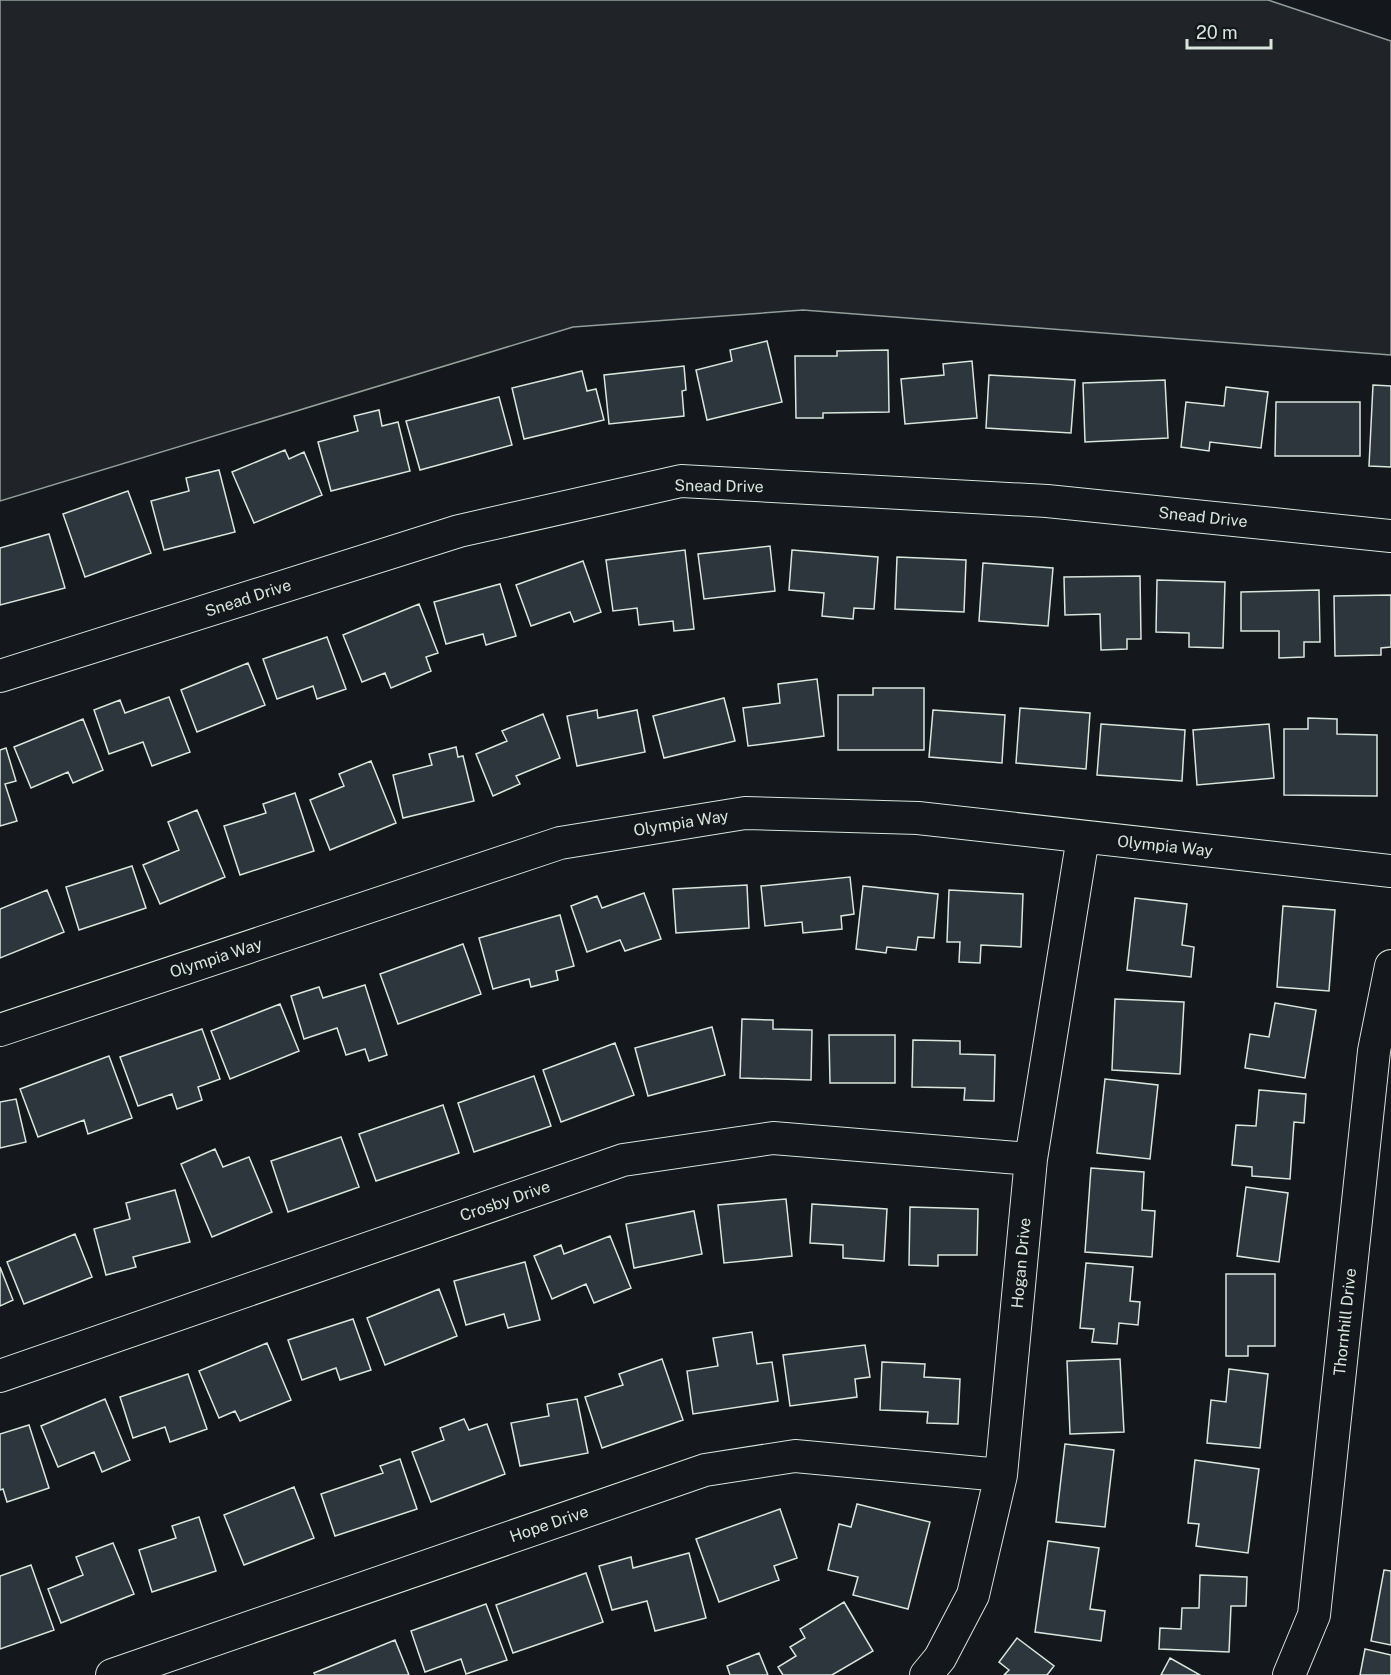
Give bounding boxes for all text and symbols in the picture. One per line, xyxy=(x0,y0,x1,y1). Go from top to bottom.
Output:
scale bar xyxy=(1187,12,1271,50)
text: 20 m xyxy=(1196,22,1238,43)
street label: Snead Drive xyxy=(674,476,764,496)
street label: Snead Drive xyxy=(1158,503,1248,531)
street label: Snead Drive xyxy=(203,575,293,621)
street label: Olympia Way xyxy=(632,806,730,840)
street label: Olympia Way xyxy=(1116,832,1214,861)
street label: Olympia Way xyxy=(167,934,265,982)
street label: Crosby Drive xyxy=(457,1177,553,1225)
street label: Hogan Drive xyxy=(1008,1217,1034,1309)
street label: Thornhill Drive xyxy=(1330,1267,1360,1377)
street label: Hope Drive xyxy=(507,1502,591,1546)

